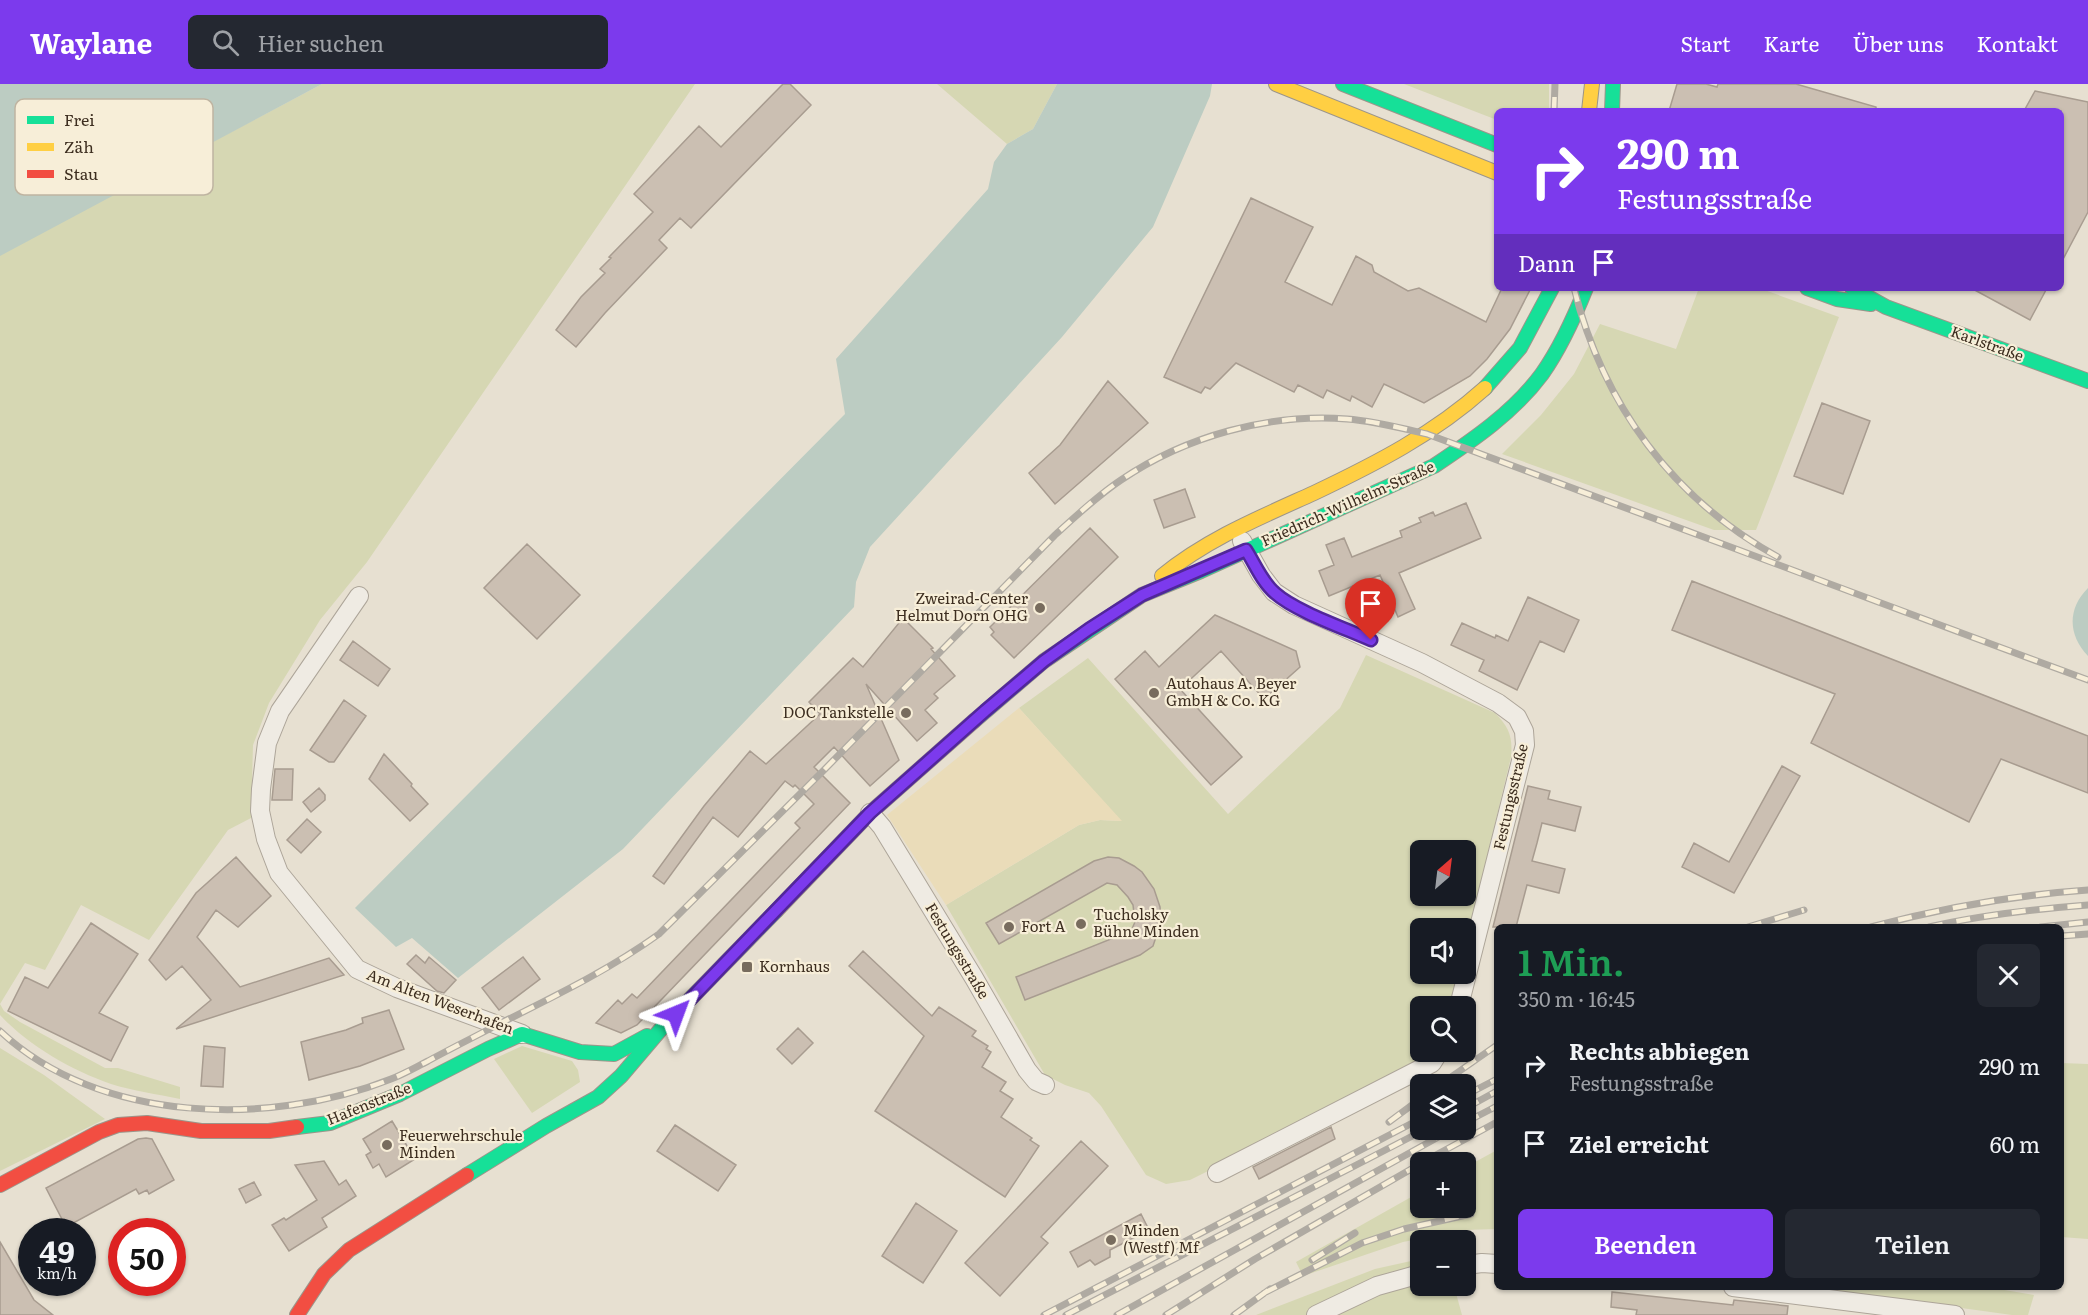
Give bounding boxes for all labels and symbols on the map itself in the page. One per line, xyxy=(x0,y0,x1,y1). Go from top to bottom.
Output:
legend xyxy=(15,99,213,195)
text: Frei xyxy=(64,107,95,131)
text: Zäh xyxy=(64,134,94,158)
text: Stau xyxy=(64,161,98,185)
street label: Karlstraße xyxy=(1948,319,2028,367)
street label: Friedrich-Wilhelm-Straße xyxy=(1257,454,1438,551)
pin xyxy=(1345,578,1396,640)
place label: Zweirad-Center Helmut Dorn OHG xyxy=(895,586,1028,626)
marker: Zweirad-Center Helmut Dorn OHG xyxy=(1033,601,1047,615)
place label: Autohaus A. Beyer GmbH & Co. KG xyxy=(1166,671,1296,711)
marker: Autohaus A. Beyer GmbH & Co. KG xyxy=(1147,686,1161,700)
place label: DOC Tankstelle xyxy=(783,700,894,723)
marker: DOC Tankstelle xyxy=(899,706,913,720)
street label: Festungsstraße xyxy=(1486,741,1533,852)
north arrow xyxy=(1410,840,1476,906)
street label: Festungsstraße xyxy=(920,898,996,1003)
place label: Tucholsky Bühne Minden xyxy=(1093,902,1199,942)
place label: Fort A xyxy=(1021,914,1065,937)
marker: Tucholsky Bühne Minden xyxy=(1074,917,1088,931)
marker: Fort A xyxy=(1002,920,1016,934)
place label: Kornhaus xyxy=(759,954,830,977)
marker: Kornhaus xyxy=(740,960,754,974)
street label: Am Alten Weserhafen xyxy=(364,962,517,1039)
position arrow xyxy=(644,982,708,1046)
street label: Hafenstraße xyxy=(323,1075,414,1130)
place label: Feuerwehrschule Minden xyxy=(399,1123,523,1163)
marker: Feuerwehrschule Minden xyxy=(380,1138,394,1152)
speed limit sign: 50 xyxy=(108,1218,186,1296)
place label: Minden (Westf) Mf xyxy=(1123,1218,1200,1258)
marker: Minden (Westf) Mf xyxy=(1104,1233,1118,1247)

